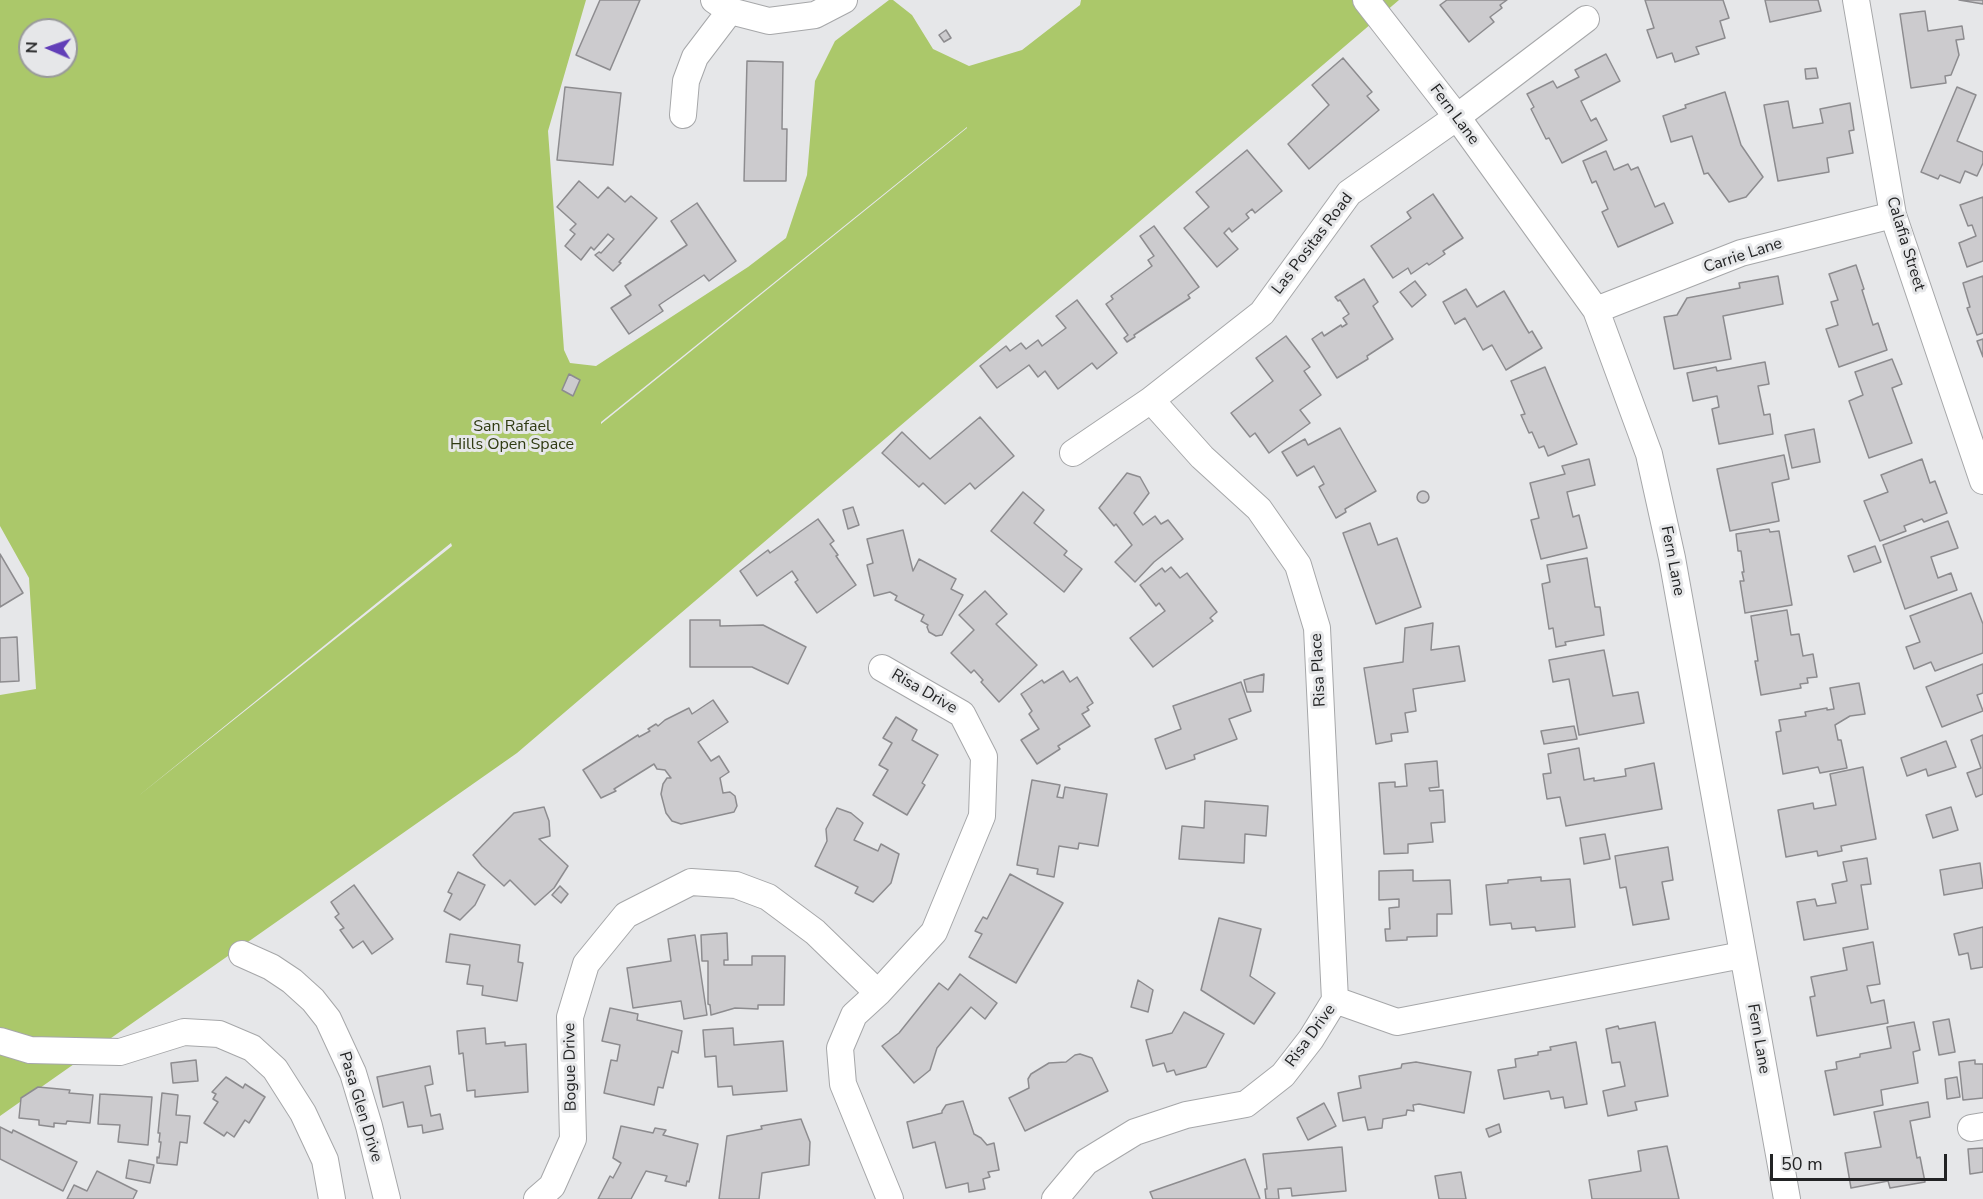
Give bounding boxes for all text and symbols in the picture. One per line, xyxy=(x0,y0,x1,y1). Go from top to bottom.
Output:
north arrow xyxy=(18,18,78,78)
text: N xyxy=(21,41,43,54)
street label: Fern Lane xyxy=(1425,81,1483,149)
street label: Las Positas Road xyxy=(1269,189,1357,299)
street label: Calafia Street xyxy=(1882,195,1928,293)
street label: Carrie Lane xyxy=(1701,234,1785,278)
park label: San Rafael Hills Open Space xyxy=(450,417,574,455)
street label: Fern Lane xyxy=(1656,524,1688,598)
street label: Risa Place xyxy=(1307,633,1331,707)
street label: Risa Drive xyxy=(888,666,960,718)
street label: Risa Drive xyxy=(1282,1001,1340,1071)
street label: Fern Lane xyxy=(1742,1003,1774,1075)
street label: Bogue Drive xyxy=(561,1023,581,1111)
street label: Pasa Glen Drive xyxy=(334,1049,386,1165)
scale bar xyxy=(1773,1142,1950,1180)
text: 50 m xyxy=(1781,1152,1823,1176)

